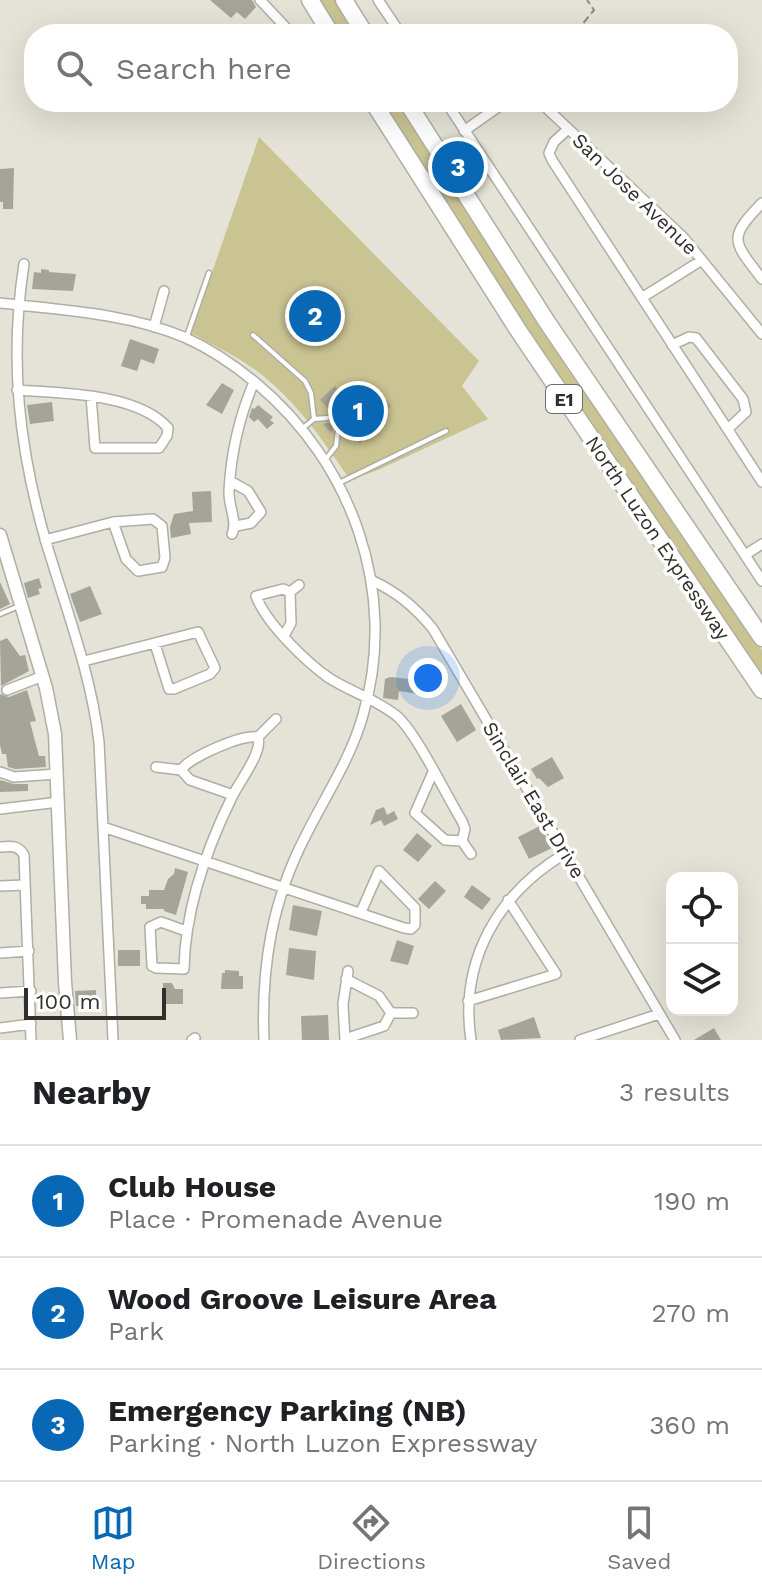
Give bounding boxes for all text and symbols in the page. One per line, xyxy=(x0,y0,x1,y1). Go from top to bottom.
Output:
search box xyxy=(24,24,738,112)
icon: search xyxy=(52,46,96,90)
text: Search here xyxy=(116,51,292,86)
street label: San Jose Avenue xyxy=(567,128,703,260)
pin: 3 xyxy=(432,137,484,197)
pin: 2 xyxy=(289,286,341,346)
pin: 1 xyxy=(332,381,384,441)
road number: E1 xyxy=(546,385,582,413)
street label: North Luzon Expressway xyxy=(581,431,736,645)
your location xyxy=(408,658,448,698)
street label: Sinclair East Drive xyxy=(478,717,590,883)
map controls xyxy=(666,872,738,1016)
button: locate xyxy=(666,872,738,944)
button: layers xyxy=(666,944,738,1016)
scale bar xyxy=(24,984,166,1020)
text: 100 m xyxy=(36,989,100,1014)
text: Nearby xyxy=(32,1072,151,1112)
text: 3 results xyxy=(619,1077,730,1107)
text: Club House xyxy=(108,1169,276,1204)
text: 1 xyxy=(52,1186,64,1216)
text: 190 m xyxy=(654,1186,730,1216)
text: Place · Promenade Avenue xyxy=(108,1204,443,1234)
text: Wood Groove Leisure Area xyxy=(108,1281,497,1316)
text: 2 xyxy=(50,1298,66,1328)
text: 270 m xyxy=(651,1298,730,1328)
text: Park xyxy=(108,1316,164,1346)
text: Emergency Parking (NB) xyxy=(108,1393,467,1428)
text: 3 xyxy=(50,1410,66,1440)
text: 360 m xyxy=(649,1410,730,1440)
text: Parking · North Luzon Expressway xyxy=(108,1428,537,1458)
tab: Map xyxy=(91,1501,136,1574)
tab: Directions xyxy=(317,1501,426,1574)
tab: Saved xyxy=(607,1501,671,1574)

